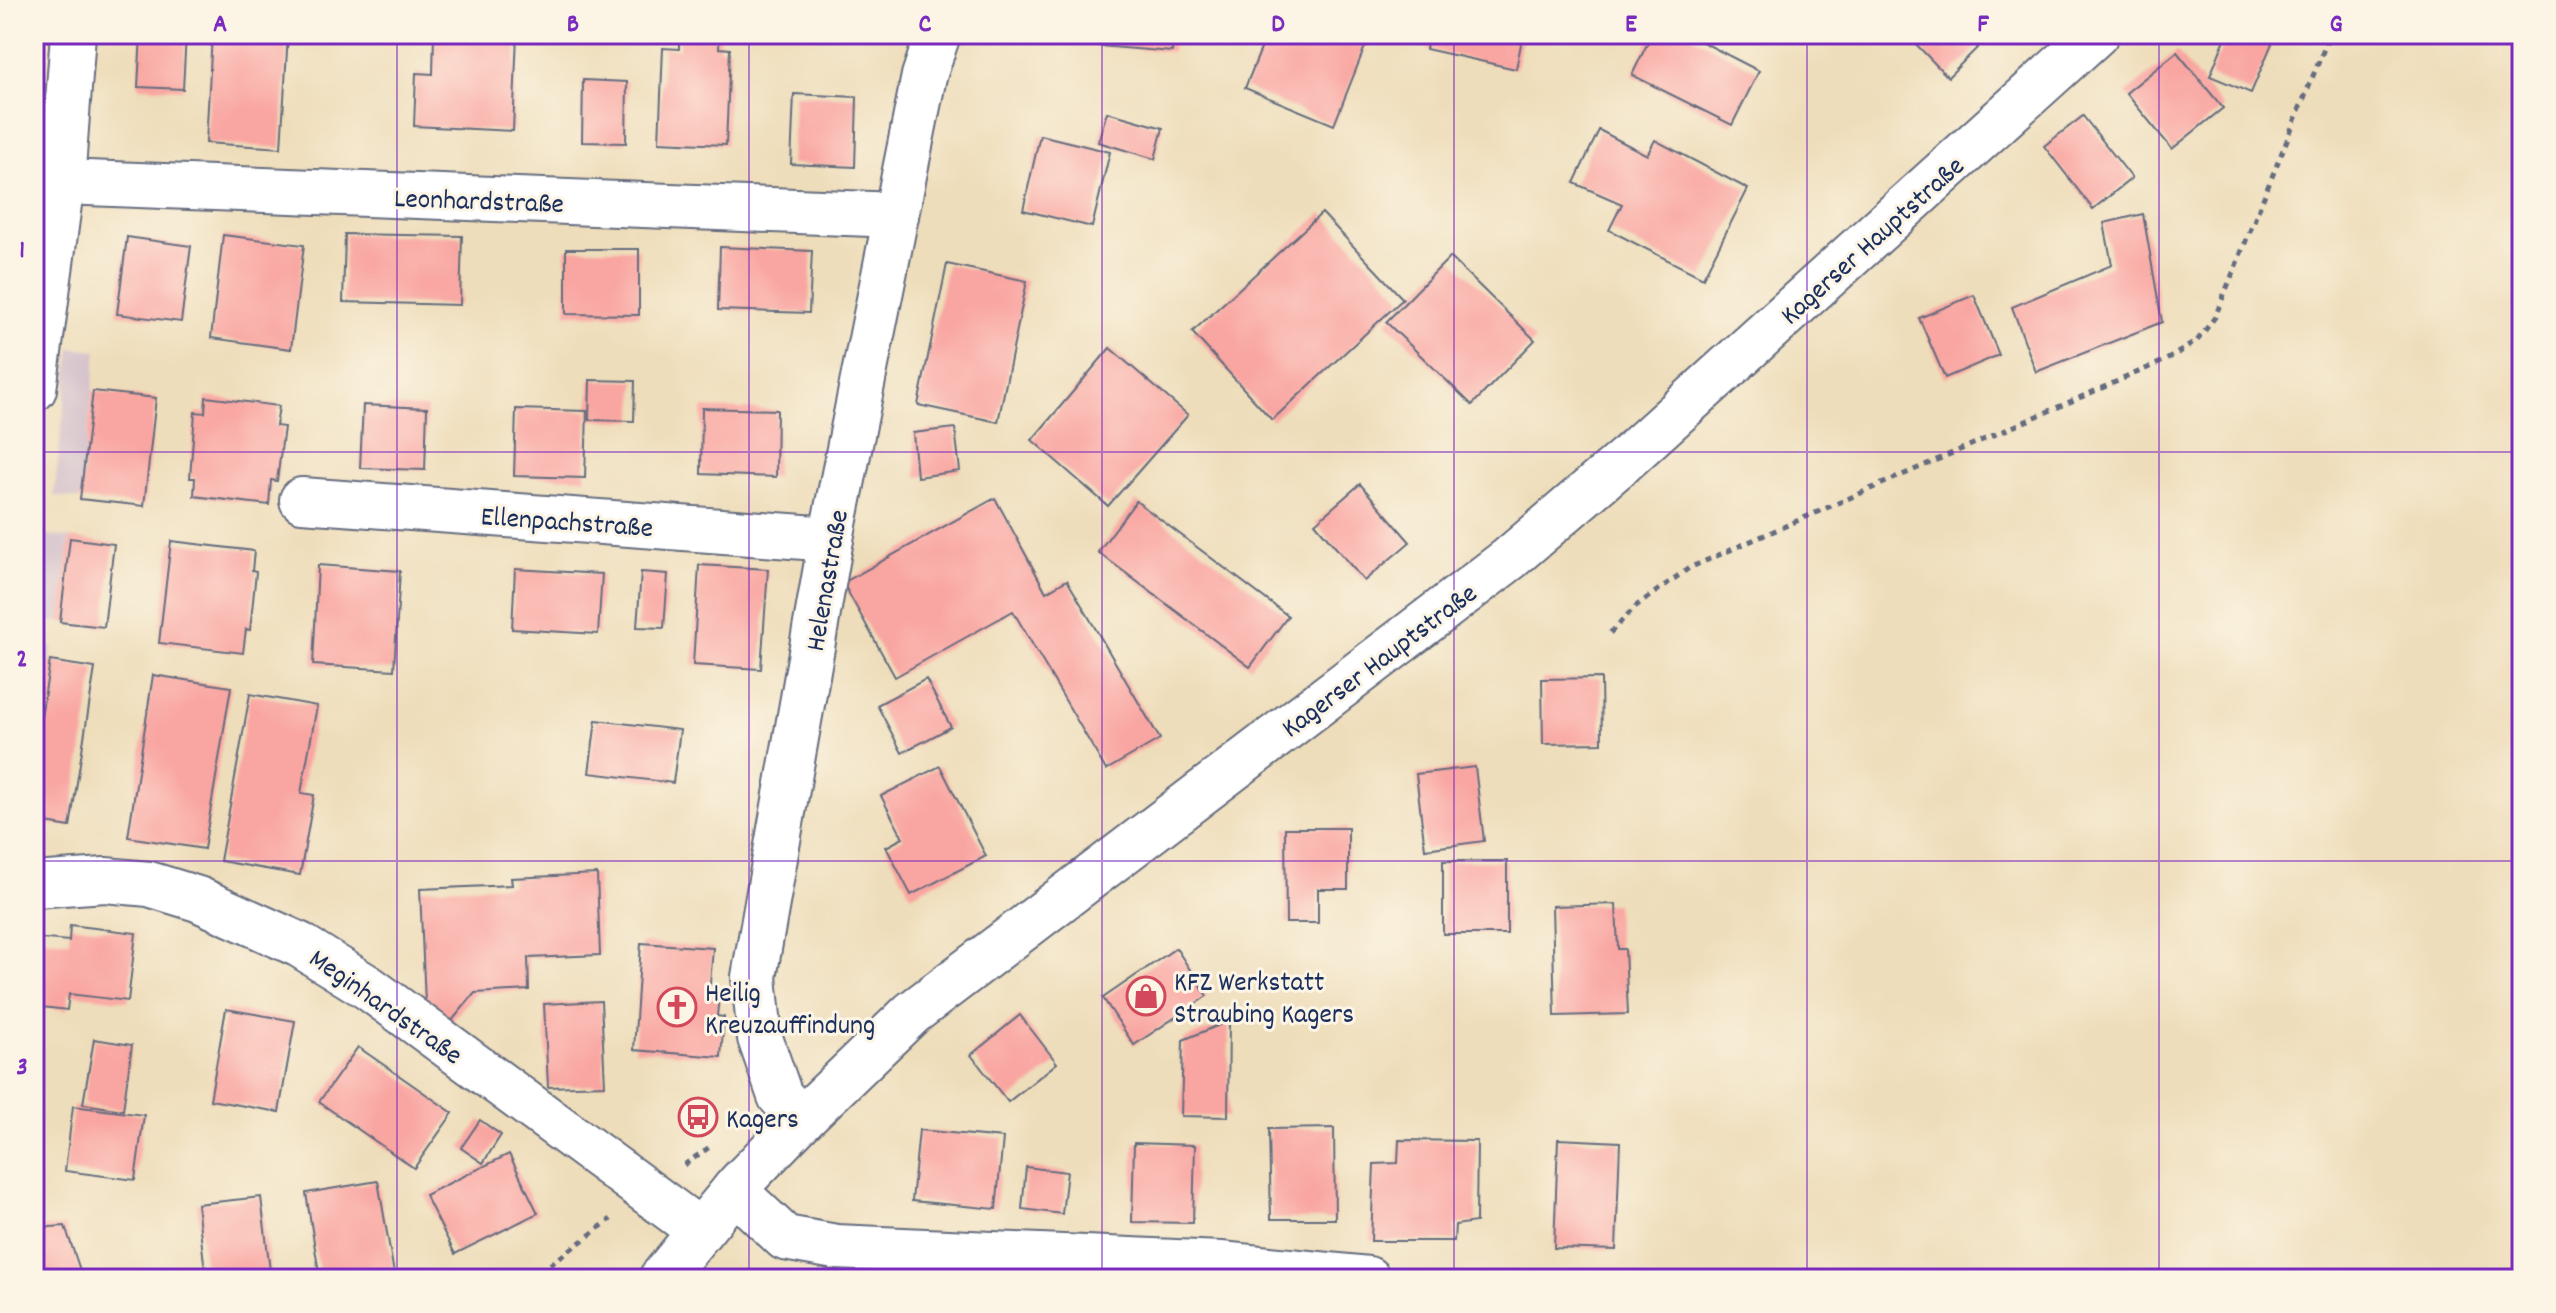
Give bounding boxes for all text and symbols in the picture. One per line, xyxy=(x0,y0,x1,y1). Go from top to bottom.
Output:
text: A xyxy=(213,7,227,44)
text: B xyxy=(567,7,579,44)
text: C xyxy=(919,7,932,44)
text: D xyxy=(1271,7,1285,44)
text: E xyxy=(1625,7,1637,44)
text: F xyxy=(1977,7,1989,44)
text: G xyxy=(2329,7,2343,44)
street label: Kagerser Hauptstraße xyxy=(1773,149,1975,337)
street label: Leonhardstraße xyxy=(393,181,564,227)
text: 1 xyxy=(19,233,25,270)
street label: Ellenpachstraße xyxy=(479,499,654,551)
street label: Helenastraße xyxy=(798,507,862,655)
street label: Kagerser Hauptstraße xyxy=(1275,576,1487,750)
text: 2 xyxy=(16,642,28,679)
street label: Meginhardstraße xyxy=(299,941,469,1077)
place label: KFZ Werkstatt Straubing Kagers xyxy=(1174,965,1354,1037)
shop icon: KFZ Werkstatt Straubing Kagers xyxy=(1125,975,1167,1017)
place label: Heilig Kreuzauffindung xyxy=(705,976,875,1048)
church icon: Heilig Kreuzauffindung xyxy=(656,986,698,1028)
text: 3 xyxy=(16,1050,28,1087)
bus stop icon: Kagers xyxy=(677,1096,719,1138)
place label: Kagers xyxy=(726,1102,799,1142)

